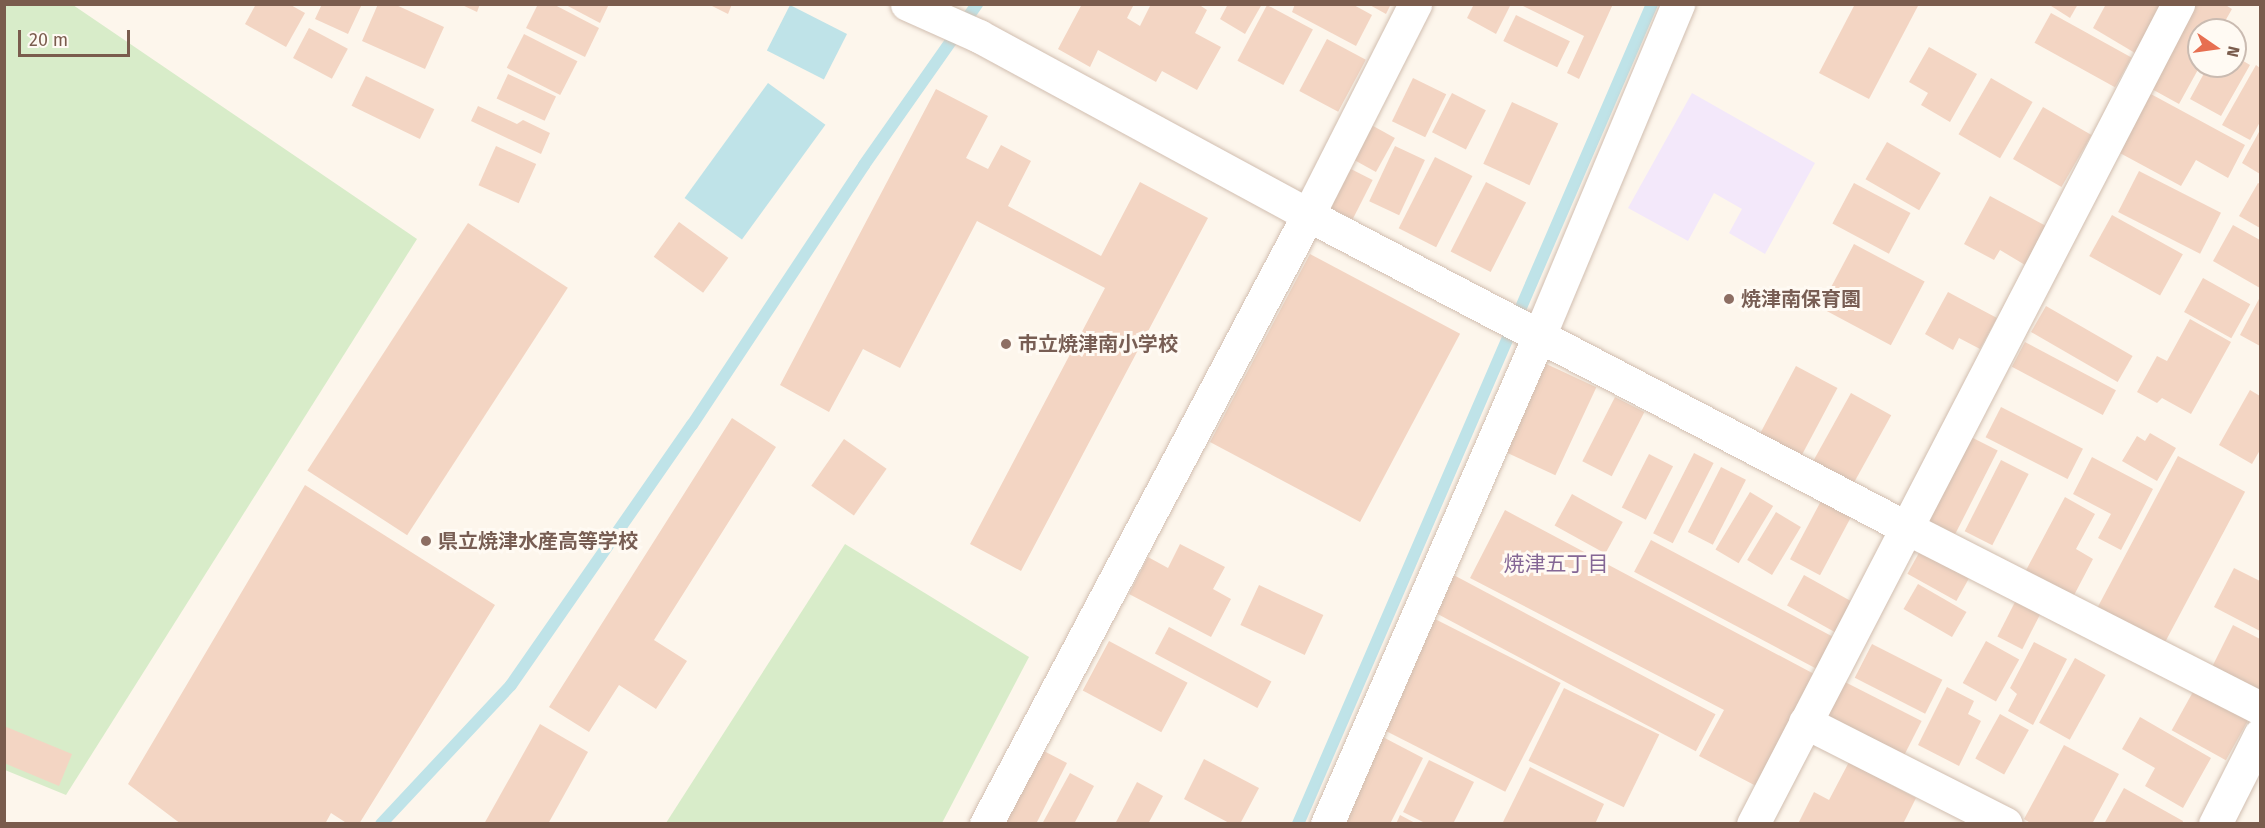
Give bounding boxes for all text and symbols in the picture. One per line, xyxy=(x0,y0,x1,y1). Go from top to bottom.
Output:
scale bar xyxy=(21,18,134,56)
north arrow xyxy=(2187,18,2247,78)
text: 20 m xyxy=(29,29,68,51)
text: N xyxy=(2223,44,2244,59)
place label: 焼津南保育園 xyxy=(1741,287,1861,311)
marker: 焼津南保育園 xyxy=(1722,292,1736,306)
place label: 市立焼津南小学校 xyxy=(1018,332,1178,356)
marker: 市立焼津南小学校 xyxy=(999,337,1013,351)
place label: 県立焼津水産高等学校 xyxy=(438,529,638,553)
marker: 県立焼津水産高等学校 xyxy=(419,534,433,548)
district label: 焼津五丁目 xyxy=(1504,551,1608,577)

